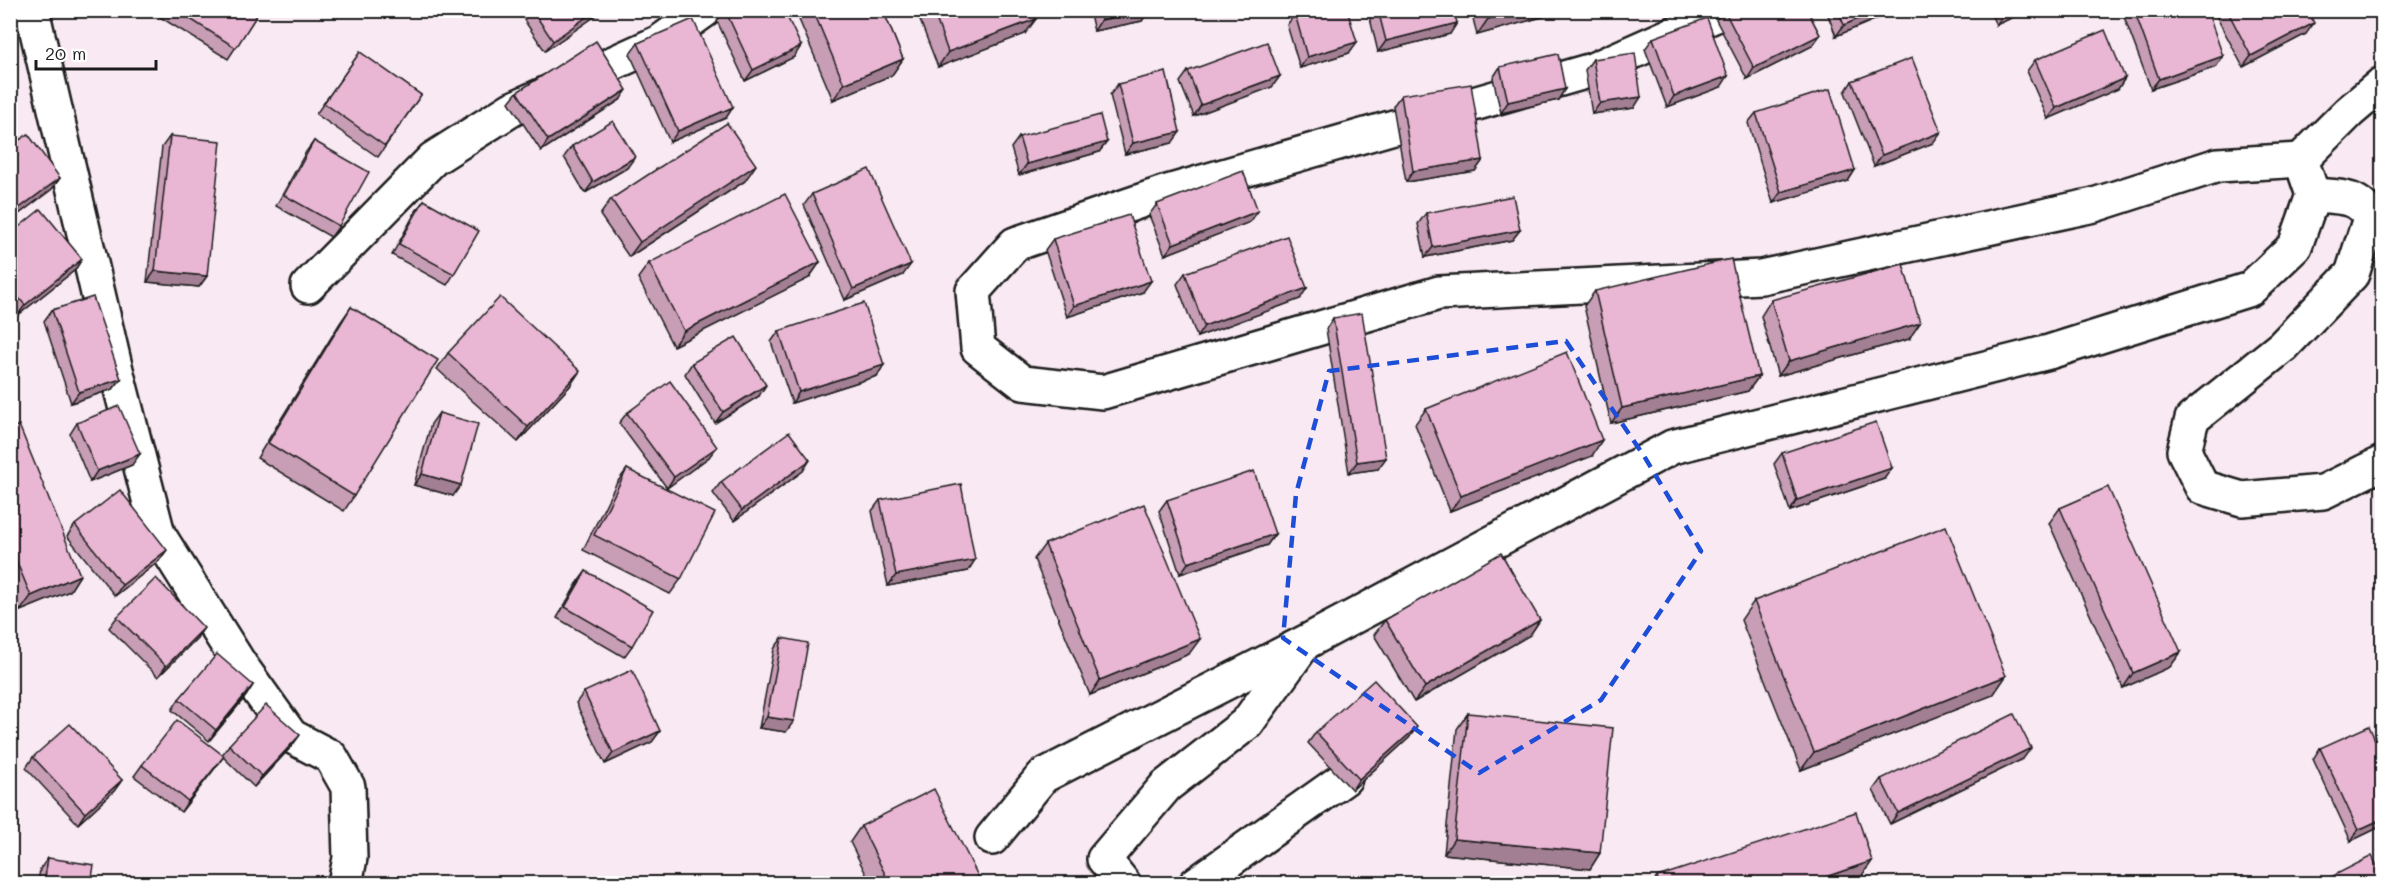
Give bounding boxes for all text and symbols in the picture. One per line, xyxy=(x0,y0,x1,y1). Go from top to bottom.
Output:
scale bar xyxy=(36,33,156,71)
text: 20 m xyxy=(45,41,86,65)

